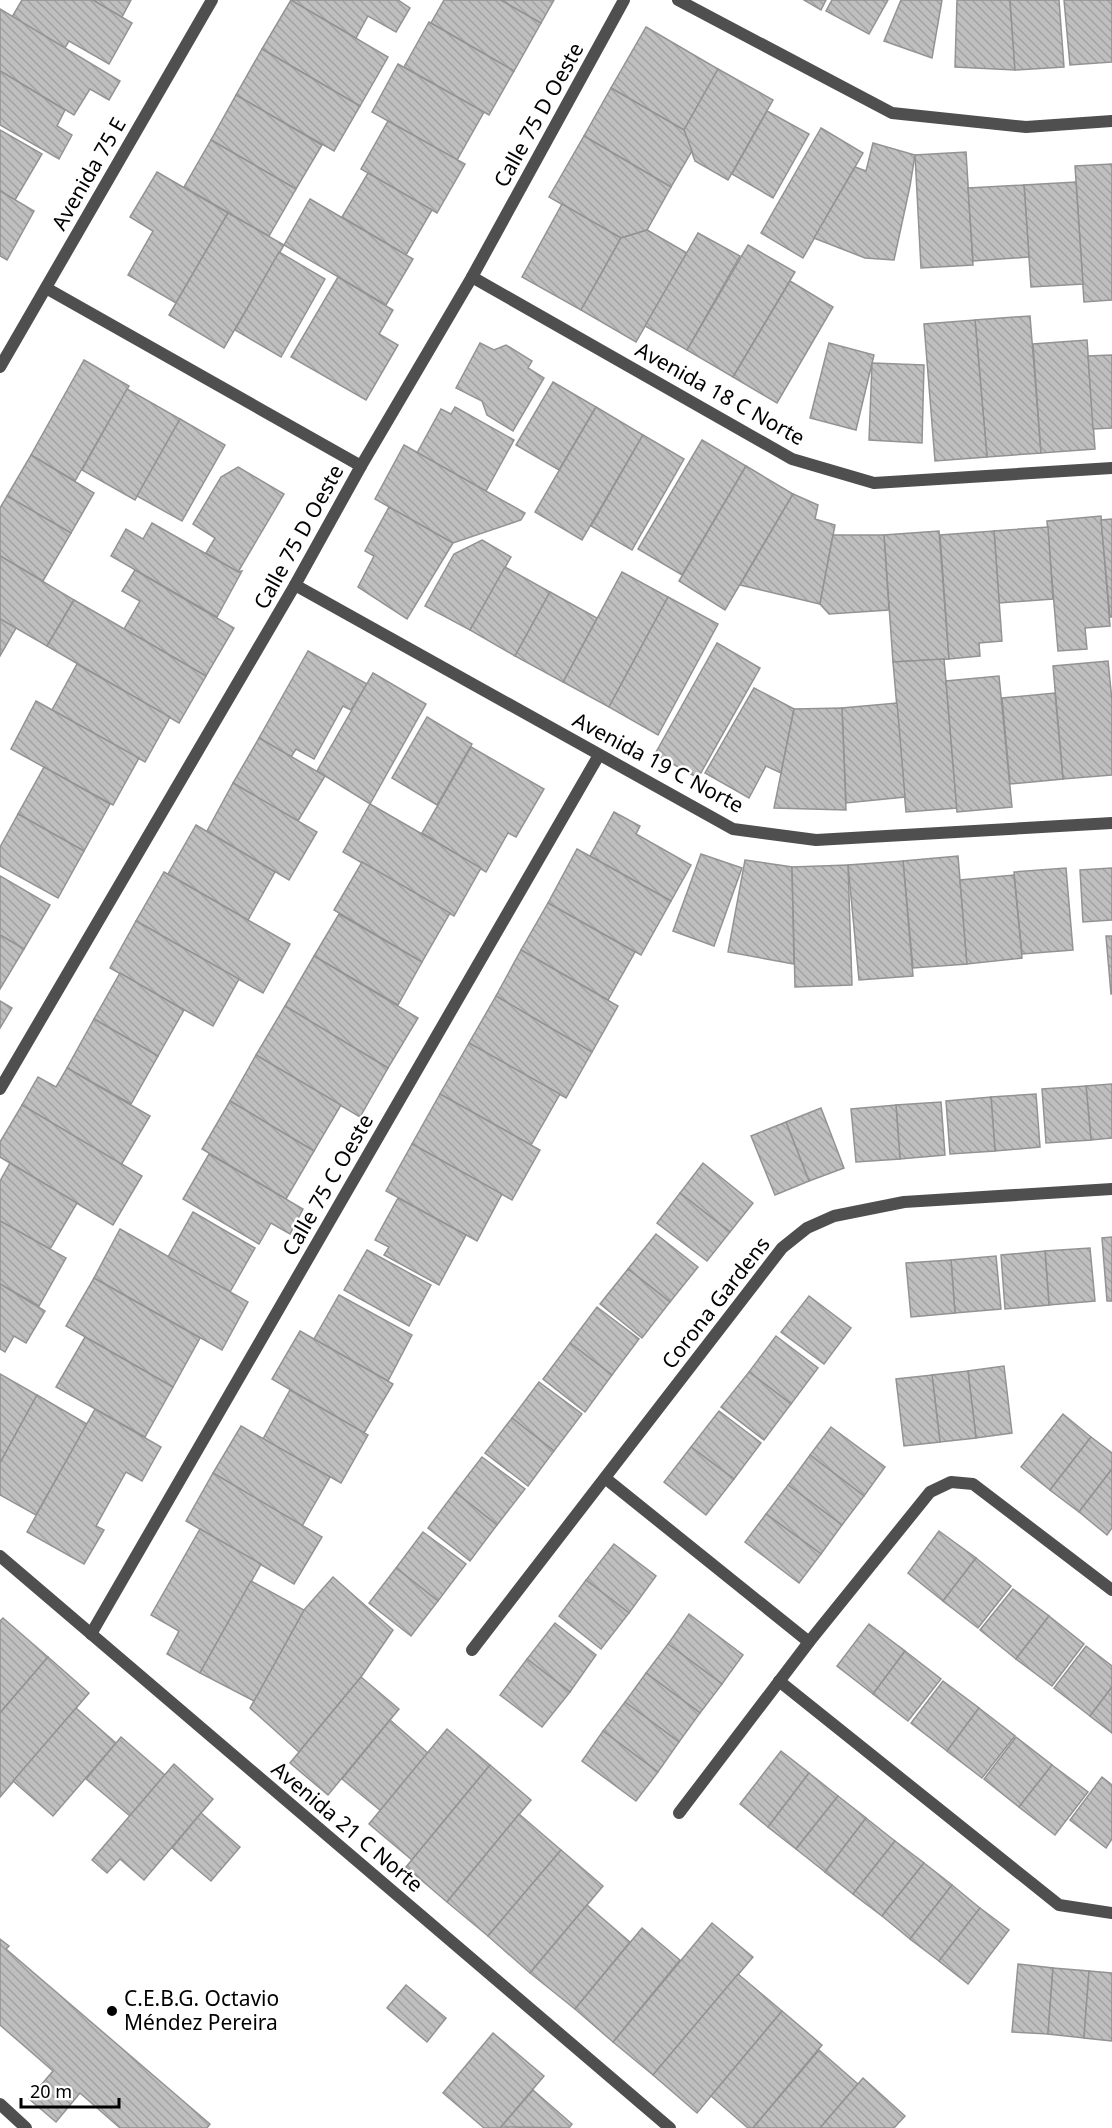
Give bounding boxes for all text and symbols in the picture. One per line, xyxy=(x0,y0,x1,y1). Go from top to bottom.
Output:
street label: Calle 75 D Oeste xyxy=(487,37,589,192)
street label: Avenida 75 E xyxy=(45,112,132,235)
street label: Avenida 18 C Norte xyxy=(631,335,810,451)
street label: Calle 75 D Oeste xyxy=(247,459,349,614)
street label: Avenida 19 C Norte xyxy=(568,705,749,819)
street label: Calle 75 C Oeste xyxy=(275,1109,379,1260)
street label: Corona Gardens xyxy=(655,1231,776,1374)
street label: Avenida 21 C Norte xyxy=(266,1755,429,1898)
place label: C.E.B.G. Octavio Méndez Pereira xyxy=(124,1984,279,2036)
marker: C.E.B.G. Octavio Méndez Pereira xyxy=(105,2004,119,2018)
scale bar xyxy=(21,2071,118,2109)
text: 20 m xyxy=(30,2079,72,2103)

